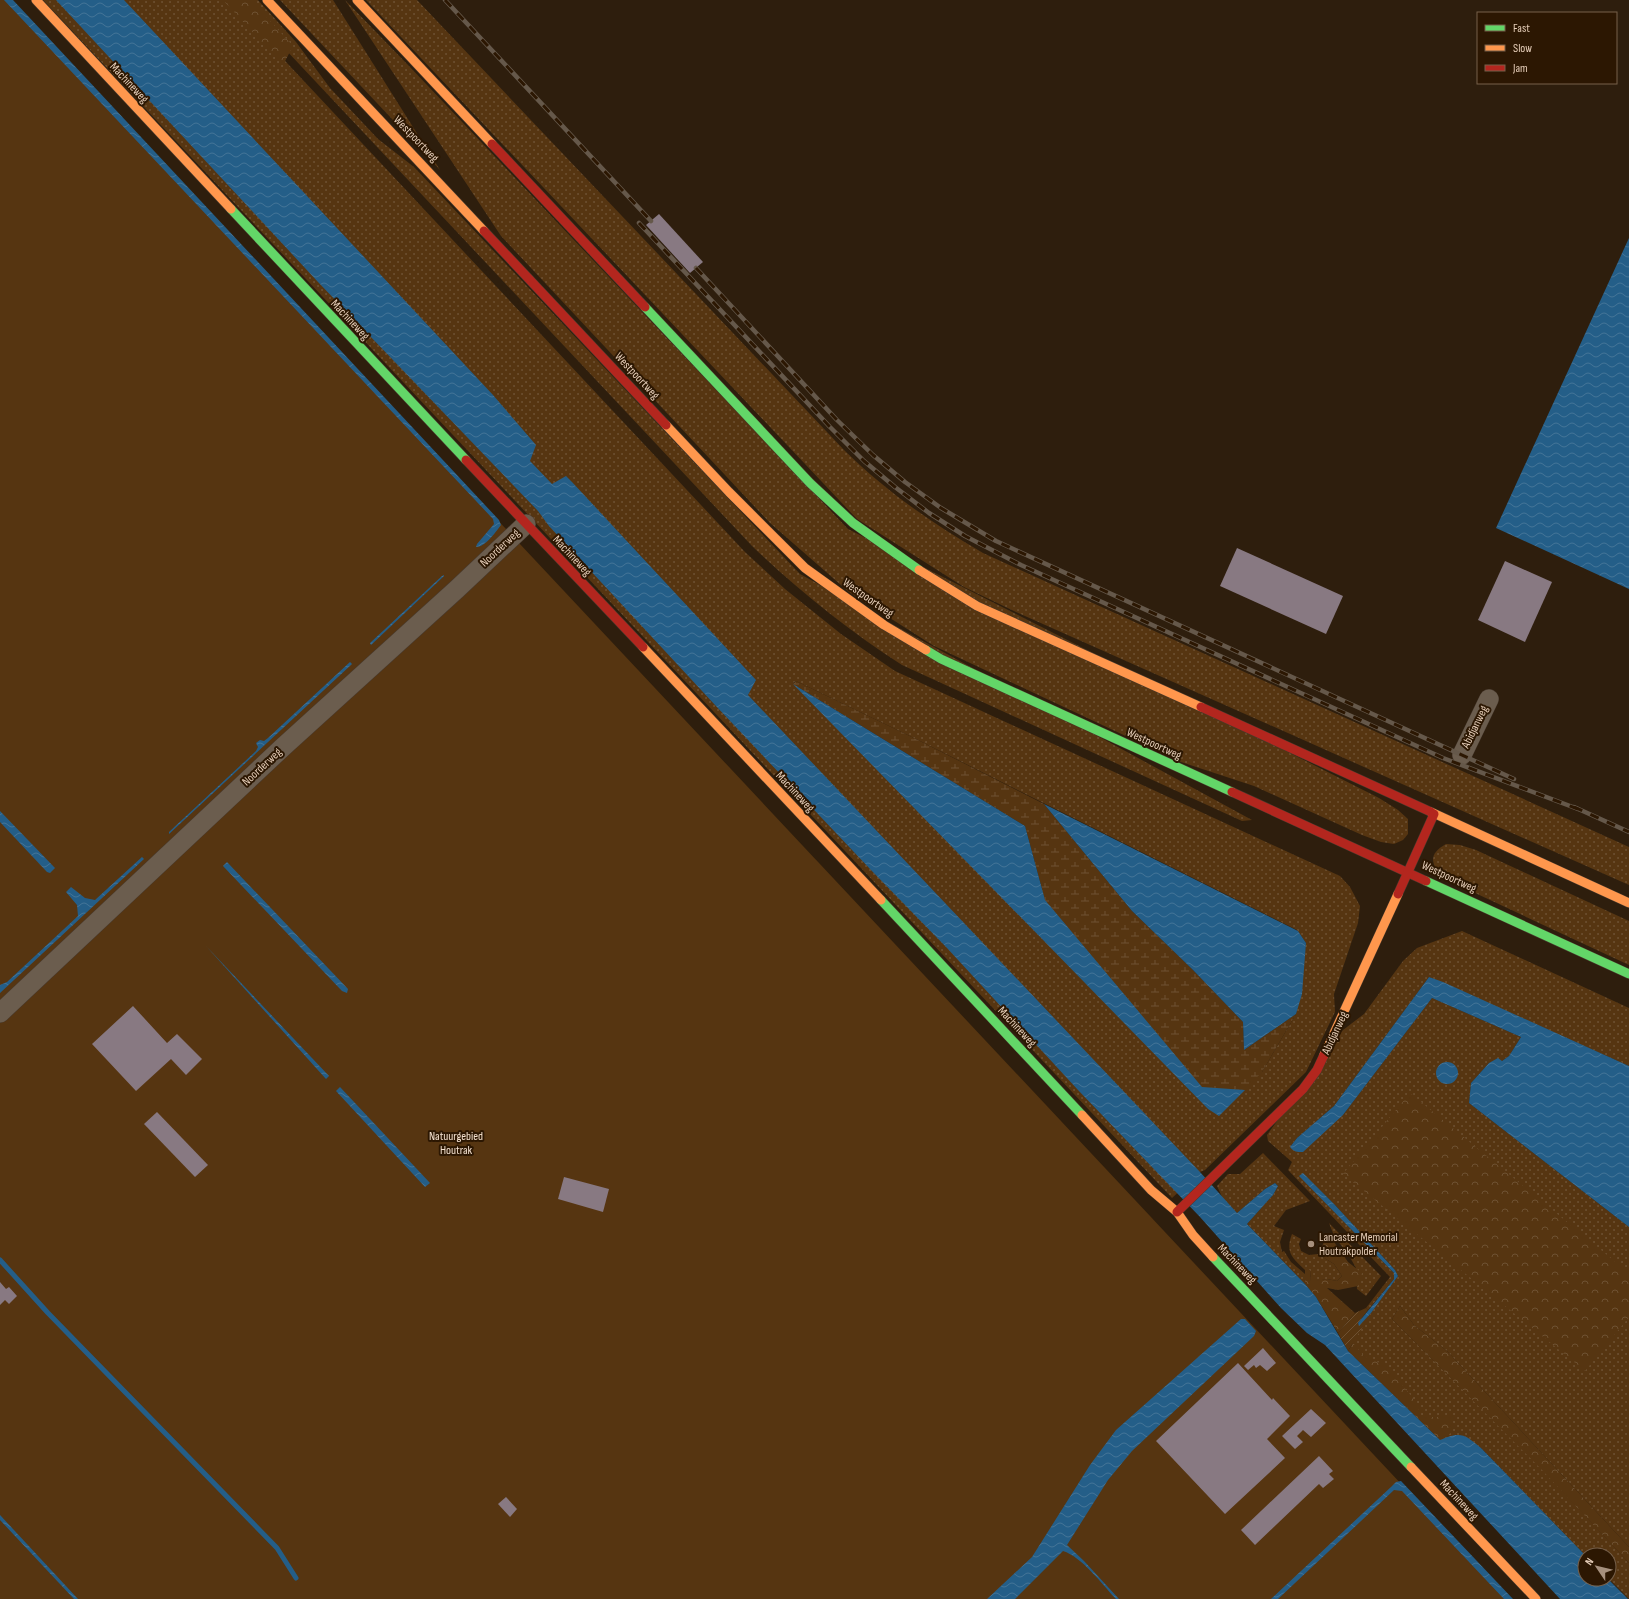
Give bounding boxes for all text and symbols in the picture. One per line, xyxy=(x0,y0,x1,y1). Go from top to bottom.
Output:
legend xyxy=(1477,12,1617,84)
text: Fast xyxy=(1513,21,1530,36)
text: Slow xyxy=(1513,41,1532,56)
street label: Machineweg xyxy=(106,60,152,107)
text: Jam xyxy=(1512,61,1528,76)
street label: Westpoortweg xyxy=(390,113,442,166)
street label: Machineweg xyxy=(327,297,373,344)
street label: Westpoortweg xyxy=(611,349,663,403)
street label: Noorderweg xyxy=(477,526,523,570)
street label: Machineweg xyxy=(549,533,595,580)
street label: Westpoortweg xyxy=(840,575,897,621)
street label: Abidjanweg xyxy=(1458,703,1492,752)
street label: Westpoortweg xyxy=(1124,725,1184,763)
street label: Noorderweg xyxy=(239,745,285,789)
street label: Machineweg xyxy=(772,769,818,816)
street label: Westpoortweg xyxy=(1419,858,1479,896)
street label: Machineweg xyxy=(994,1004,1040,1051)
street label: Abidjanweg xyxy=(1318,1009,1352,1058)
park label: Natuurgebied Houtrak xyxy=(429,1129,483,1158)
place label: Lancaster Memorial Houtrakpolder xyxy=(1319,1230,1398,1259)
marker: Lancaster Memorial Houtrakpolder xyxy=(1306,1239,1316,1249)
street label: Machineweg xyxy=(1214,1241,1260,1287)
street label: Machineweg xyxy=(1436,1477,1482,1524)
north arrow xyxy=(1577,1547,1617,1587)
text: N xyxy=(1582,1555,1596,1568)

